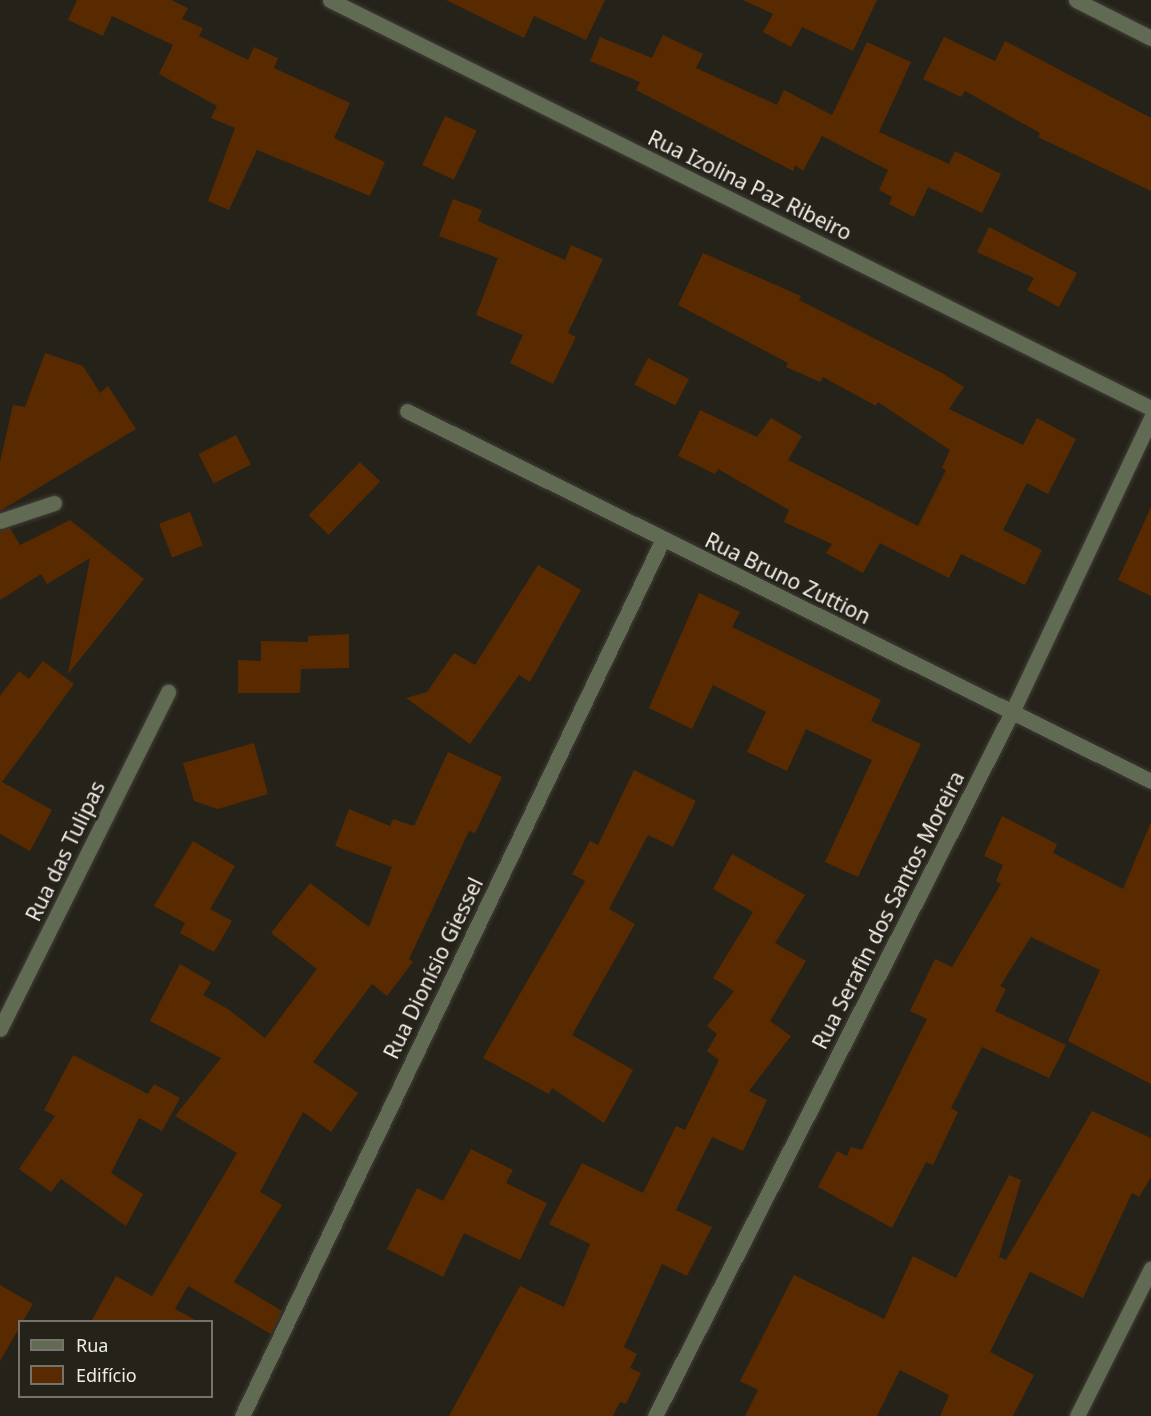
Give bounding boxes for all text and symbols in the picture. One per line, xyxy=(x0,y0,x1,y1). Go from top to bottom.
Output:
street label: Rua Izolina Paz Ribeiro xyxy=(644,125,856,245)
street label: Rua Bruno Zuttion xyxy=(701,527,875,629)
street label: Rua Serafin dos Santos Moreira xyxy=(807,767,969,1053)
street label: Rua das Tulipas xyxy=(20,777,110,925)
street label: Rua Dionísio Giessel xyxy=(378,873,488,1063)
legend xyxy=(18,1320,213,1398)
text: Rua xyxy=(76,1333,108,1357)
text: Edifício xyxy=(76,1363,137,1387)

